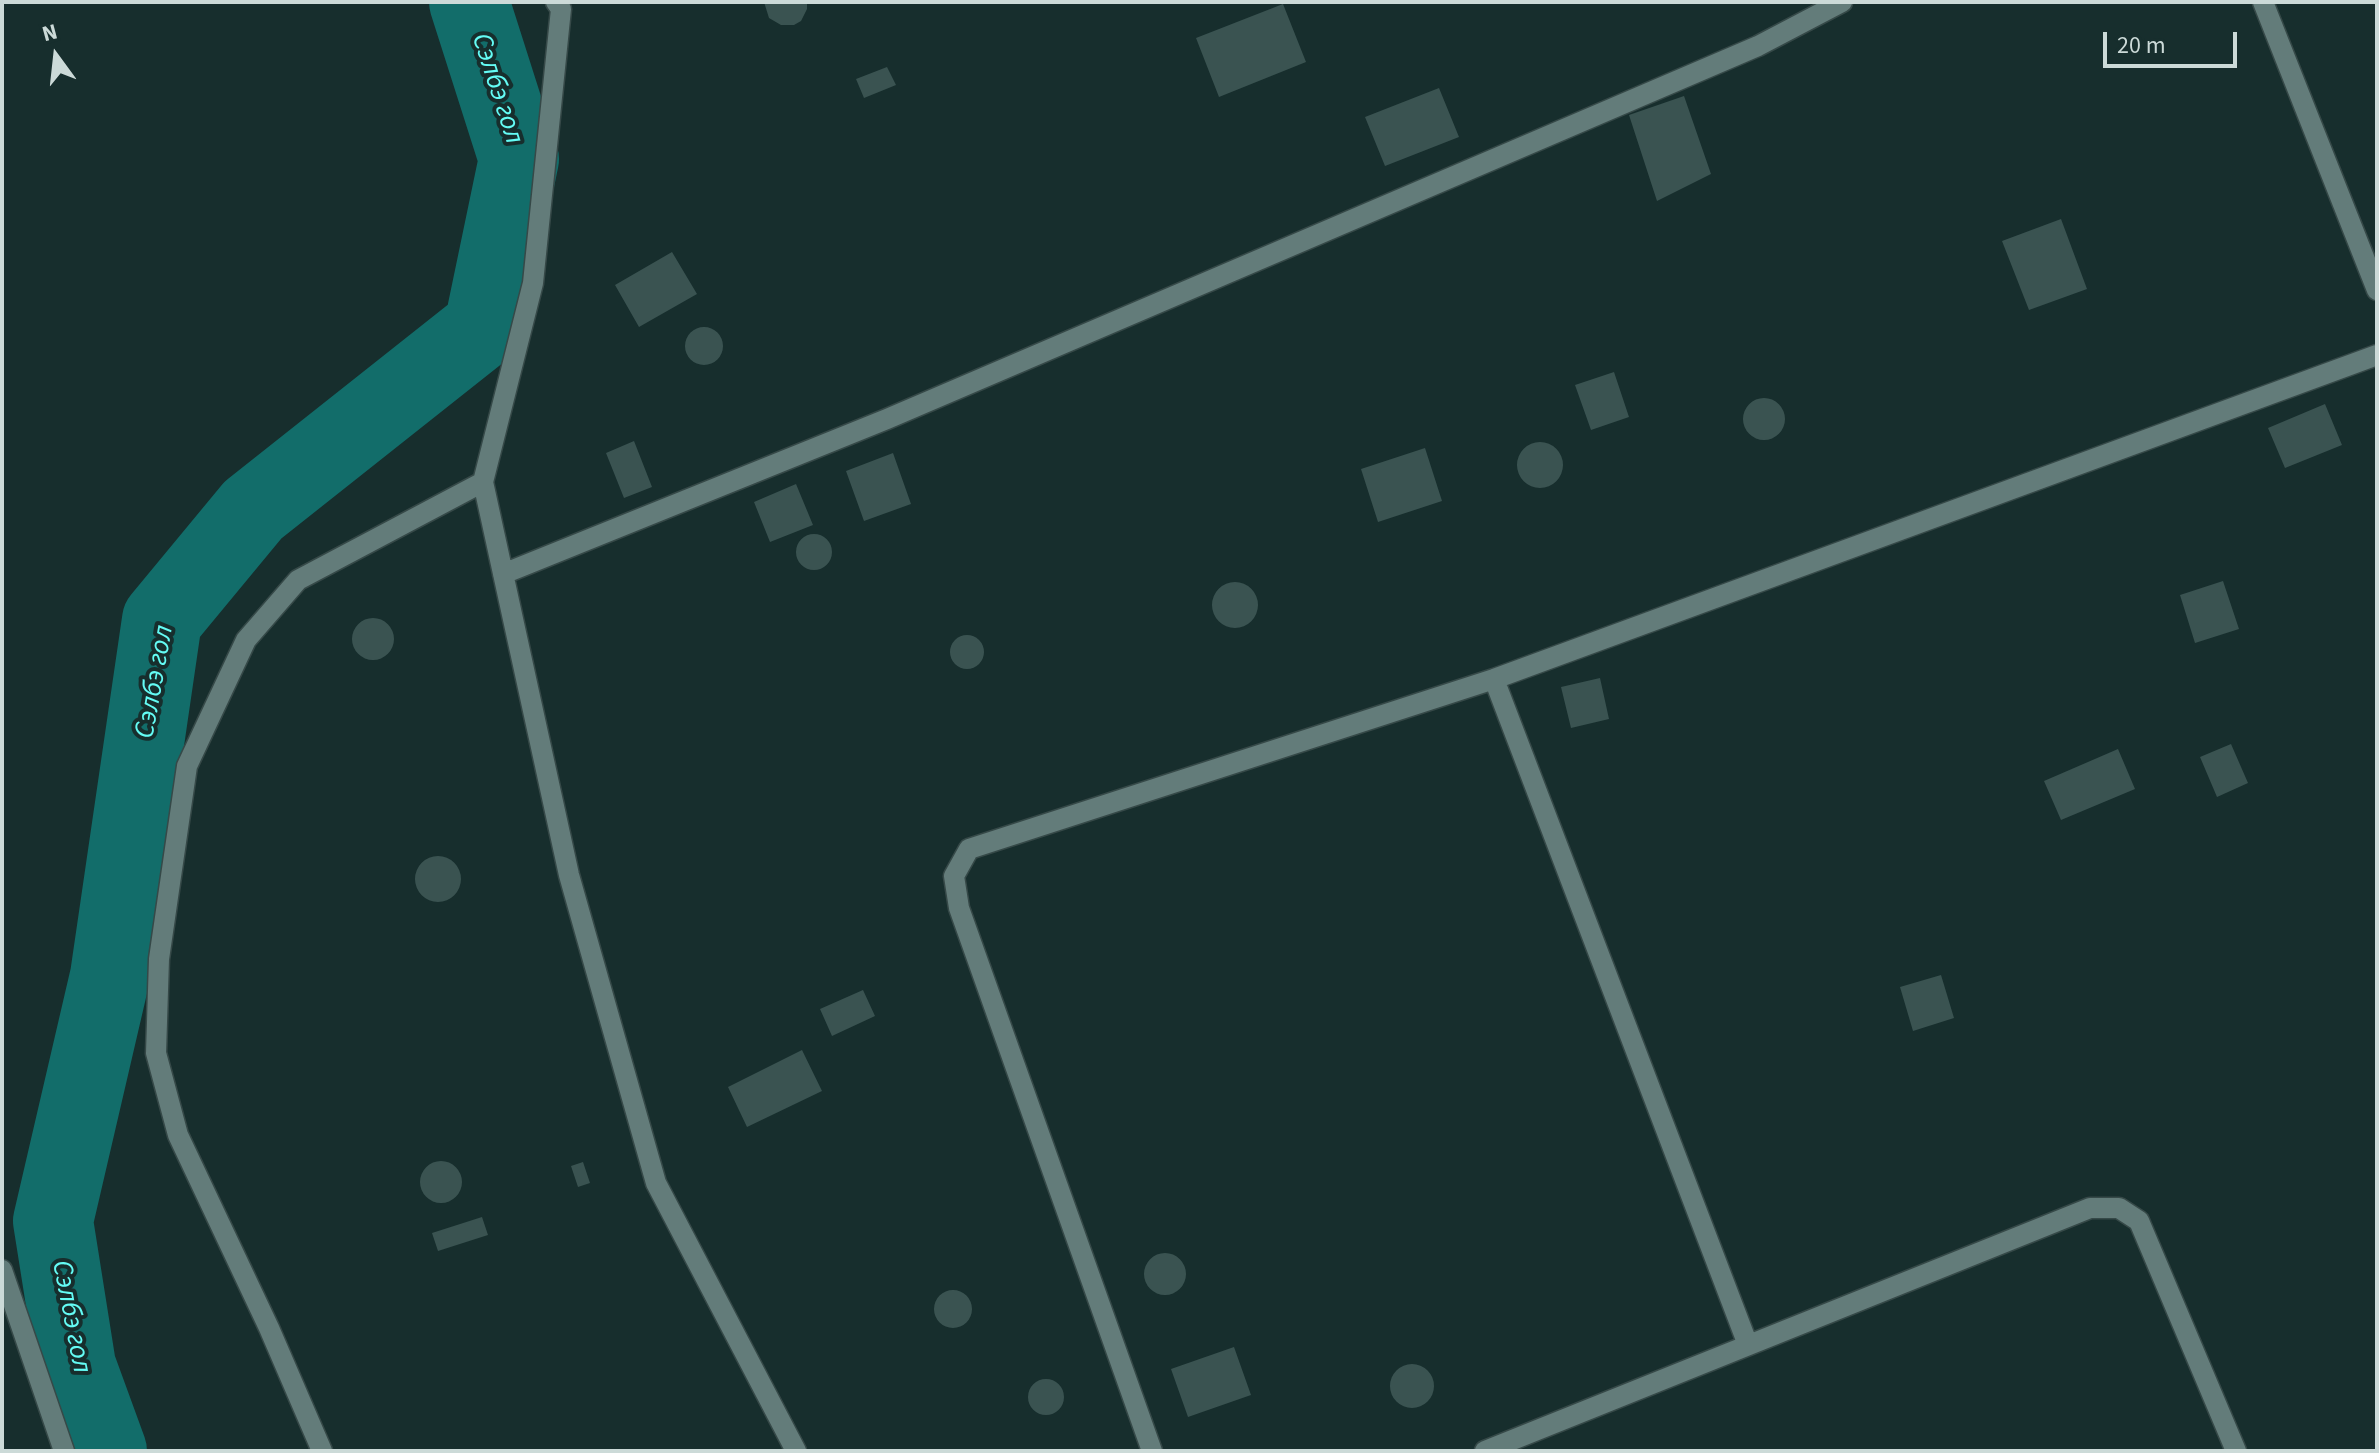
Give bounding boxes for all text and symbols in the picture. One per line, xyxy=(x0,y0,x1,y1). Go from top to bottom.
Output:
text: N xyxy=(39,15,61,50)
north arrow xyxy=(16,16,96,96)
scale bar xyxy=(2107,16,2241,66)
text: 20 m xyxy=(2117,28,2166,63)
water label: Сэлбэ гол xyxy=(462,29,530,149)
water label: Сэлбэ гол xyxy=(130,623,182,741)
water label: Сэлбэ гол xyxy=(43,1258,97,1376)

